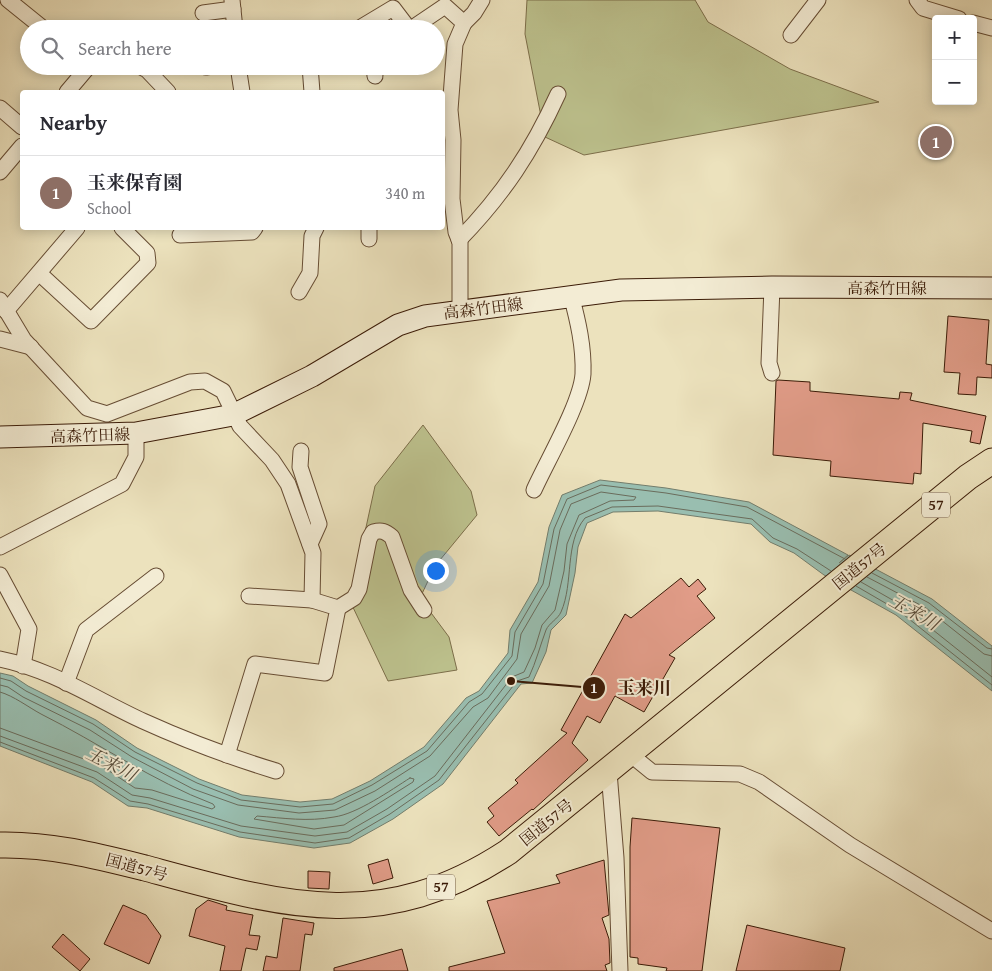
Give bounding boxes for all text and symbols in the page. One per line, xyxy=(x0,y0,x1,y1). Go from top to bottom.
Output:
map controls xyxy=(932,15,977,105)
button: + xyxy=(932,15,977,60)
search box xyxy=(20,20,445,75)
icon: search xyxy=(38,34,66,62)
text: Search here xyxy=(78,34,172,62)
button: − xyxy=(932,60,977,105)
text: Nearby xyxy=(40,107,107,138)
pin: 1 xyxy=(920,123,952,161)
text: 玉来保育園 xyxy=(87,168,182,196)
text: 1 xyxy=(52,181,60,205)
text: 340 m xyxy=(385,181,425,205)
text: School xyxy=(87,196,131,220)
street label: 高森竹田線 xyxy=(847,276,927,300)
street label: 高森竹田線 xyxy=(442,291,524,325)
street label: 高森竹田線 xyxy=(50,422,130,448)
road number: 57 xyxy=(922,492,950,518)
street label: 国道57号 xyxy=(827,537,891,595)
your location xyxy=(423,558,449,584)
water label: 玉来川 xyxy=(884,586,946,638)
callout: 玉来川 xyxy=(582,672,681,705)
text: 玉来川 xyxy=(617,674,671,701)
text: 1 xyxy=(590,677,598,698)
water label: 玉来川 xyxy=(81,739,143,789)
street label: 国道57号 xyxy=(514,793,578,851)
street label: 国道57号 xyxy=(103,847,171,887)
road number: 57 xyxy=(427,874,455,900)

